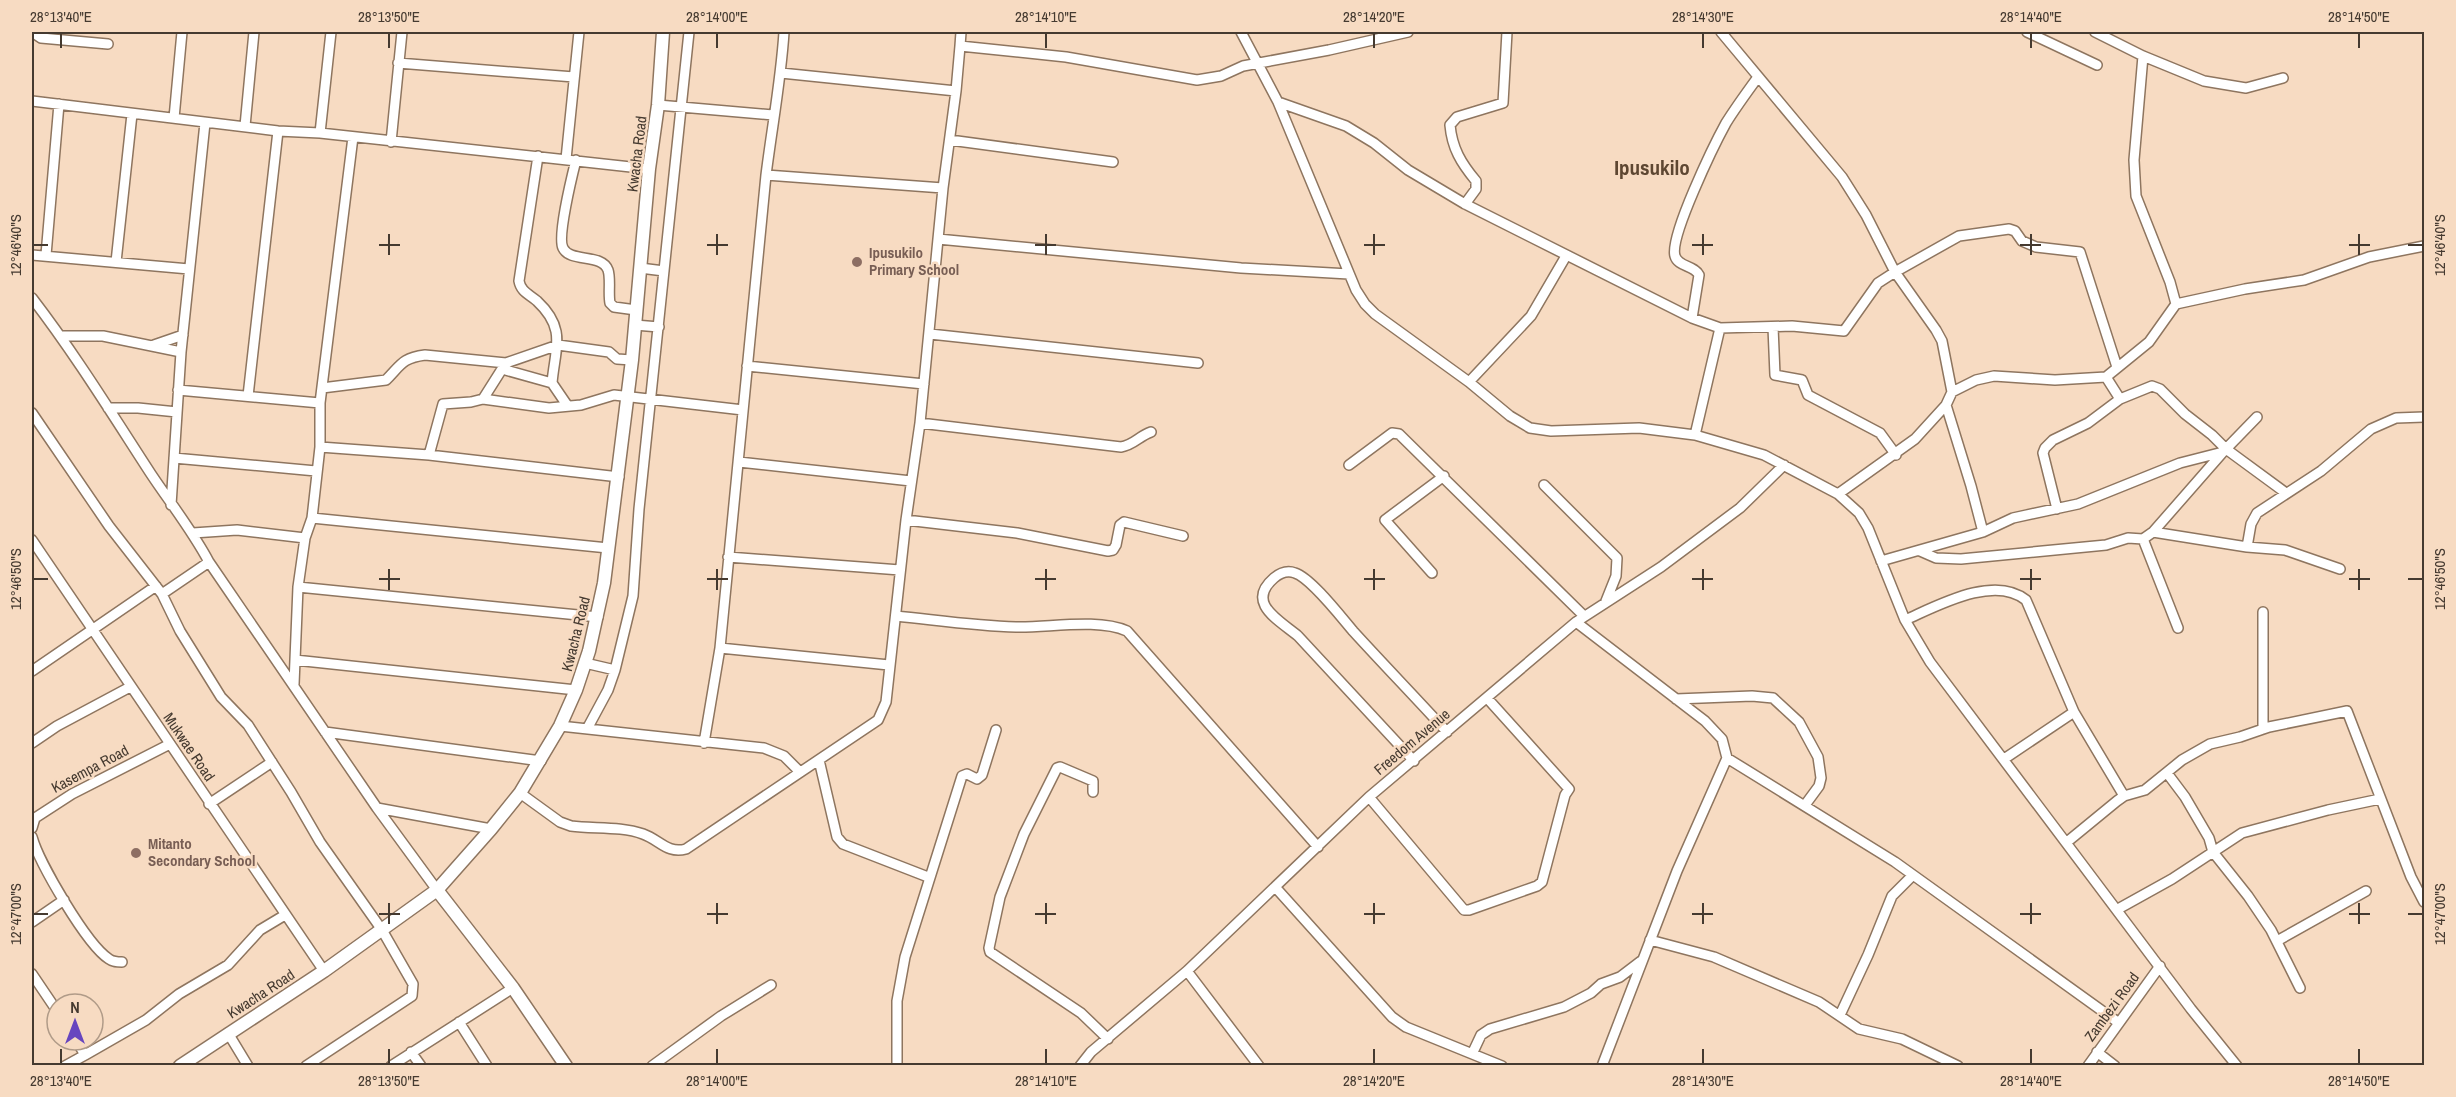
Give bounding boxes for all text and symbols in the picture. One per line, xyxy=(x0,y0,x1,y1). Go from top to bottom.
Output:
text: 28°13'40"E xyxy=(30,6,92,27)
text: 28°13'50"E xyxy=(358,6,420,27)
text: 28°14'00"E xyxy=(686,6,748,27)
text: 28°14'10"E xyxy=(1015,6,1077,27)
text: 28°14'20"E xyxy=(1343,6,1405,27)
text: 28°14'30"E xyxy=(1672,6,1734,27)
text: 28°14'40"E xyxy=(2000,6,2062,27)
text: 28°14'50"E xyxy=(2328,6,2390,27)
street label: Kwacha Road xyxy=(621,115,652,193)
district label: Ipusukilo xyxy=(1614,153,1690,182)
text: 12°46'40"S xyxy=(5,214,26,276)
text: 12°46'40"S xyxy=(2429,214,2450,276)
place label: Ipusukilo Primary School xyxy=(869,242,959,280)
marker: Ipusukilo Primary School xyxy=(850,255,864,269)
text: 12°46'50"S xyxy=(5,548,26,610)
text: 12°46'50"S xyxy=(2429,548,2450,610)
street label: Kwacha Road xyxy=(556,594,595,674)
street label: Freedom Avenue xyxy=(1369,703,1454,780)
street label: Mukwae Road xyxy=(159,708,220,785)
street label: Kasempa Road xyxy=(47,739,132,798)
place label: Mitanto Secondary School xyxy=(148,833,255,871)
marker: Mitanto Secondary School xyxy=(129,846,143,860)
text: 12°47'00"S xyxy=(5,883,26,945)
text: 12°47'00"S xyxy=(2429,883,2450,945)
street label: Kwacha Road xyxy=(223,964,299,1023)
street label: Zambezi Road xyxy=(2079,968,2144,1046)
north arrow xyxy=(45,992,105,1052)
text: N xyxy=(70,996,80,1018)
text: 28°13'40"E xyxy=(30,1070,92,1091)
text: 28°13'50"E xyxy=(358,1070,420,1091)
text: 28°14'00"E xyxy=(686,1070,748,1091)
text: 28°14'10"E xyxy=(1015,1070,1077,1091)
text: 28°14'20"E xyxy=(1343,1070,1405,1091)
text: 28°14'30"E xyxy=(1672,1070,1734,1091)
text: 28°14'40"E xyxy=(2000,1070,2062,1091)
text: 28°14'50"E xyxy=(2328,1070,2390,1091)

